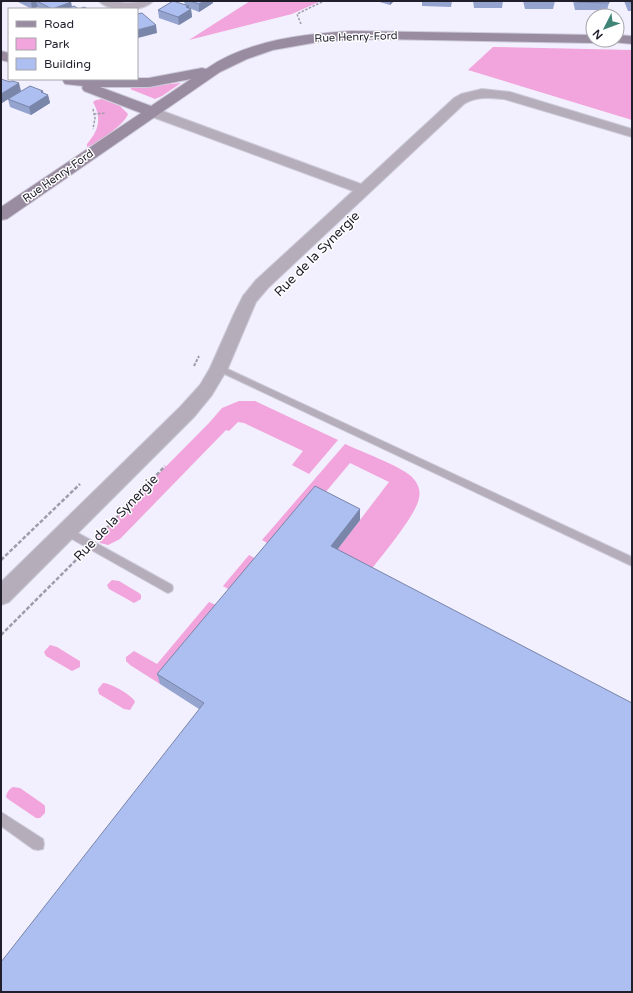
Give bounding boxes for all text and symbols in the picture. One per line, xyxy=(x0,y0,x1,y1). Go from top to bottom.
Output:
legend xyxy=(8,8,138,80)
north arrow xyxy=(585,8,625,48)
text: Road xyxy=(44,17,74,31)
text: N xyxy=(590,27,606,42)
street label: Rue Henry-Ford xyxy=(314,29,398,45)
text: Park xyxy=(44,37,70,51)
text: Building xyxy=(44,57,91,71)
street label: Rue Henry-Ford xyxy=(20,147,96,205)
street label: Rue de la Synergie xyxy=(271,208,363,300)
street label: Rue de la Synergie xyxy=(71,471,161,565)

